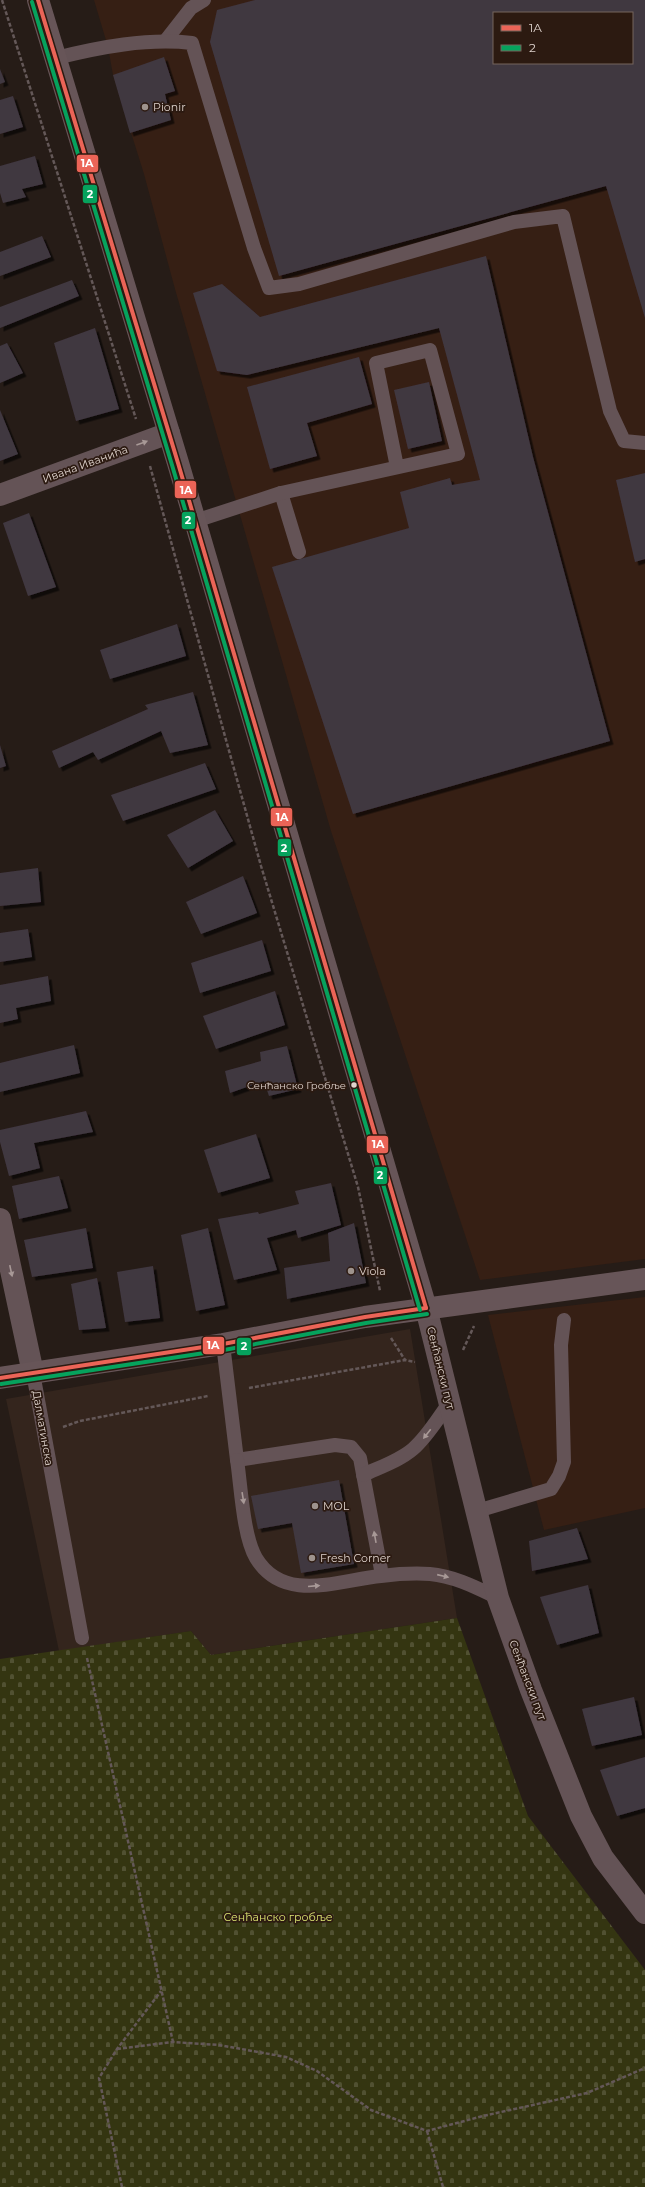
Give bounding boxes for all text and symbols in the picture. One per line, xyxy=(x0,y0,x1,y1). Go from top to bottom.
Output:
legend xyxy=(493,12,633,64)
text: 1A xyxy=(529,20,542,35)
text: 2 xyxy=(529,40,536,55)
place label: Pionir xyxy=(153,100,186,114)
marker: Pionir xyxy=(140,102,150,112)
line badge: 1A xyxy=(76,154,99,173)
text: 1A xyxy=(81,156,94,170)
line badge: 2 xyxy=(82,184,98,204)
text: 2 xyxy=(87,187,94,201)
one-way arrow xyxy=(136,440,148,446)
street label: Ивана Иванића xyxy=(40,442,130,486)
line badge: 1A xyxy=(174,480,197,499)
text: 1A xyxy=(180,483,193,497)
line badge: 2 xyxy=(181,511,196,530)
text: 2 xyxy=(185,513,192,527)
line badge: 1A xyxy=(270,807,293,827)
text: 1A xyxy=(276,810,289,824)
line badge: 2 xyxy=(277,838,292,857)
text: 2 xyxy=(281,841,288,855)
place label: Сенћанско Гробље xyxy=(247,1079,346,1092)
marker: Сенћанско Гробље xyxy=(349,1080,359,1090)
line badge: 1A xyxy=(366,1135,389,1154)
text: 1A xyxy=(372,1137,385,1151)
line badge: 2 xyxy=(373,1166,388,1185)
text: 2 xyxy=(377,1168,384,1182)
place label: Viola xyxy=(359,1264,386,1278)
one-way arrow xyxy=(9,1265,15,1277)
marker: Viola xyxy=(346,1266,356,1276)
street label: Сенћански пут xyxy=(424,1325,458,1412)
line badge: 1A xyxy=(202,1336,225,1355)
line badge: 2 xyxy=(236,1337,252,1356)
text: 1A xyxy=(207,1338,220,1352)
text: 2 xyxy=(241,1339,248,1353)
street label: Далматинска xyxy=(29,1389,57,1467)
one-way arrow xyxy=(422,1428,431,1439)
one-way arrow xyxy=(240,1492,246,1504)
place label: MOL xyxy=(323,1499,350,1513)
marker: MOL xyxy=(310,1501,320,1511)
one-way arrow xyxy=(371,1531,377,1543)
place label: Fresh Corner xyxy=(320,1551,391,1565)
marker: Fresh Corner xyxy=(307,1553,317,1563)
one-way arrow xyxy=(437,1574,449,1580)
one-way arrow xyxy=(308,1582,320,1589)
street label: Сенћански пут xyxy=(506,1638,550,1723)
park label: Сенћанско гробље xyxy=(223,1910,333,1924)

